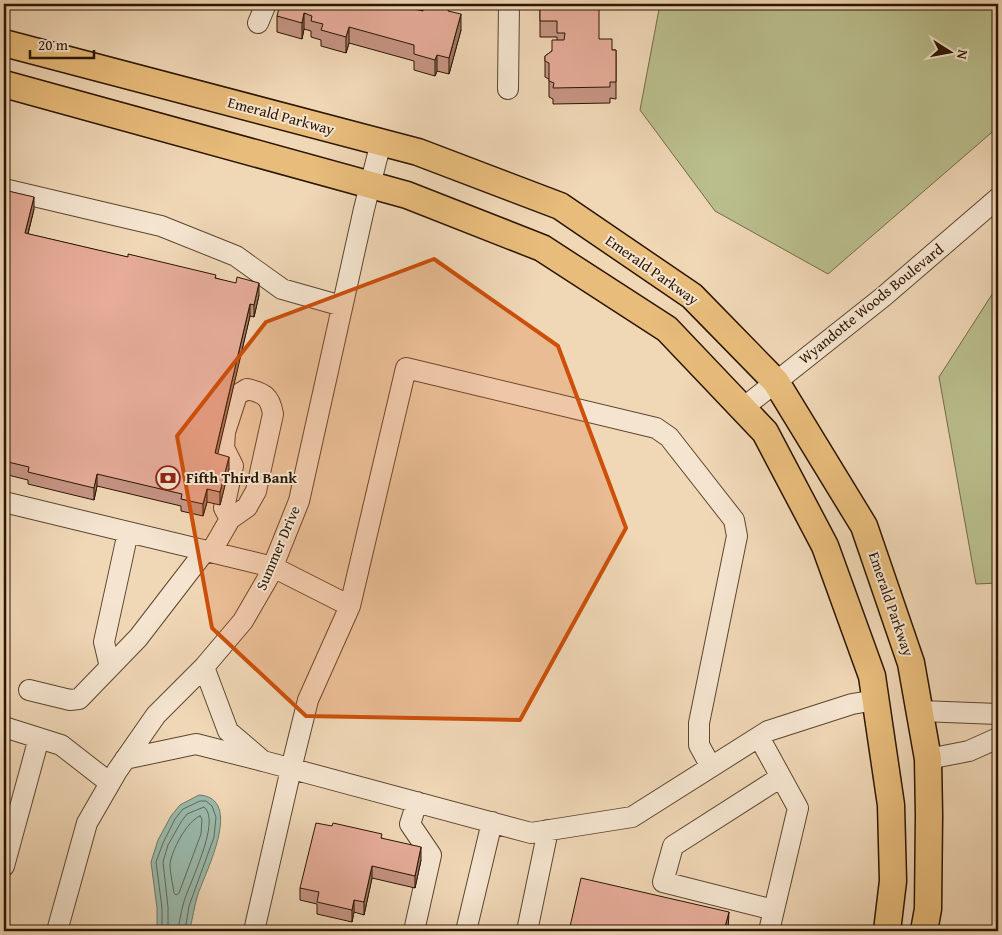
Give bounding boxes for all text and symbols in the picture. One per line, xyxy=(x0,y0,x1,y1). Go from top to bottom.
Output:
scale bar xyxy=(30,28,94,60)
north arrow xyxy=(924,28,974,78)
text: 20 m xyxy=(38,34,69,55)
text: N xyxy=(952,48,973,62)
street label: Emerald Parkway xyxy=(226,91,337,140)
street label: Emerald Parkway xyxy=(601,230,704,310)
street label: Wyandotte Woods Boulevard xyxy=(794,239,947,369)
bank icon: Fifth Third Bank xyxy=(155,465,181,491)
place label: Fifth Third Bank xyxy=(186,467,297,488)
street label: Summer Drive xyxy=(250,502,305,593)
street label: Emerald Parkway xyxy=(864,549,919,660)

